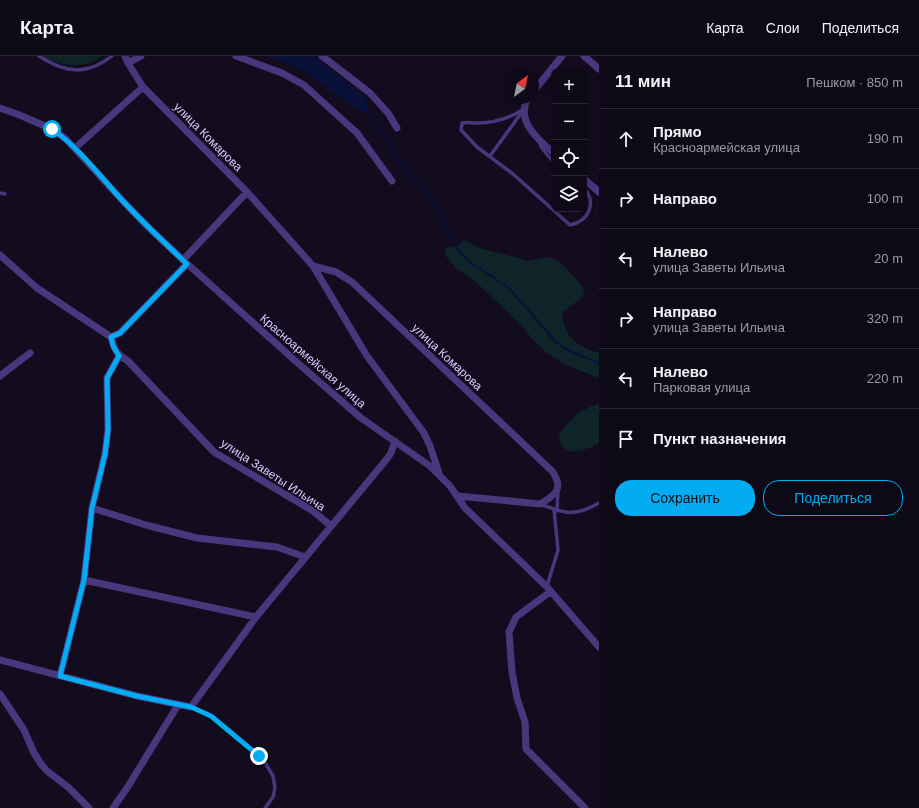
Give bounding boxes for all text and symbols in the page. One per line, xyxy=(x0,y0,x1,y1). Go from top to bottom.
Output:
text: Карта xyxy=(20,17,74,38)
text: Карта xyxy=(706,20,744,36)
text: Слои xyxy=(766,20,800,36)
text: Поделиться xyxy=(822,20,899,36)
north arrow xyxy=(503,68,539,104)
map controls xyxy=(551,68,587,212)
button: + xyxy=(551,68,587,104)
text: 11 мин xyxy=(615,72,671,91)
text: Пешком · 850 m xyxy=(806,75,903,90)
street label: улица Комарова xyxy=(171,100,245,174)
button: − xyxy=(551,104,587,140)
route start xyxy=(43,120,61,138)
text: Прямо xyxy=(653,123,702,140)
icon: ahead xyxy=(615,128,637,150)
text: 190 m xyxy=(867,131,903,146)
button: locate xyxy=(551,140,587,176)
text: Красноармейская улица xyxy=(653,140,800,155)
button: layers xyxy=(551,176,587,212)
icon: right xyxy=(615,188,637,210)
text: Направо xyxy=(653,190,717,207)
text: 100 m xyxy=(867,191,903,206)
text: Налево xyxy=(653,243,708,260)
icon: left xyxy=(615,248,637,270)
text: 20 m xyxy=(874,251,903,266)
text: улица Заветы Ильича xyxy=(653,260,785,275)
text: Направо xyxy=(653,303,717,320)
icon: right xyxy=(615,308,637,330)
street label: Красноармейская улица xyxy=(257,311,369,411)
text: 320 m xyxy=(867,311,903,326)
text: улица Заветы Ильича xyxy=(653,320,785,335)
street label: улица Комарова xyxy=(409,321,485,393)
text: Налево xyxy=(653,363,708,380)
icon: left xyxy=(615,368,637,390)
text: 220 m xyxy=(867,371,903,386)
text: Парковая улица xyxy=(653,380,750,395)
icon: arrive xyxy=(615,428,637,450)
text: Пункт назначения xyxy=(653,430,786,447)
street label: улица Заветы Ильича xyxy=(218,436,328,514)
button: Сохранить xyxy=(615,480,755,516)
button: Поделиться xyxy=(763,480,903,516)
route end xyxy=(250,747,268,765)

